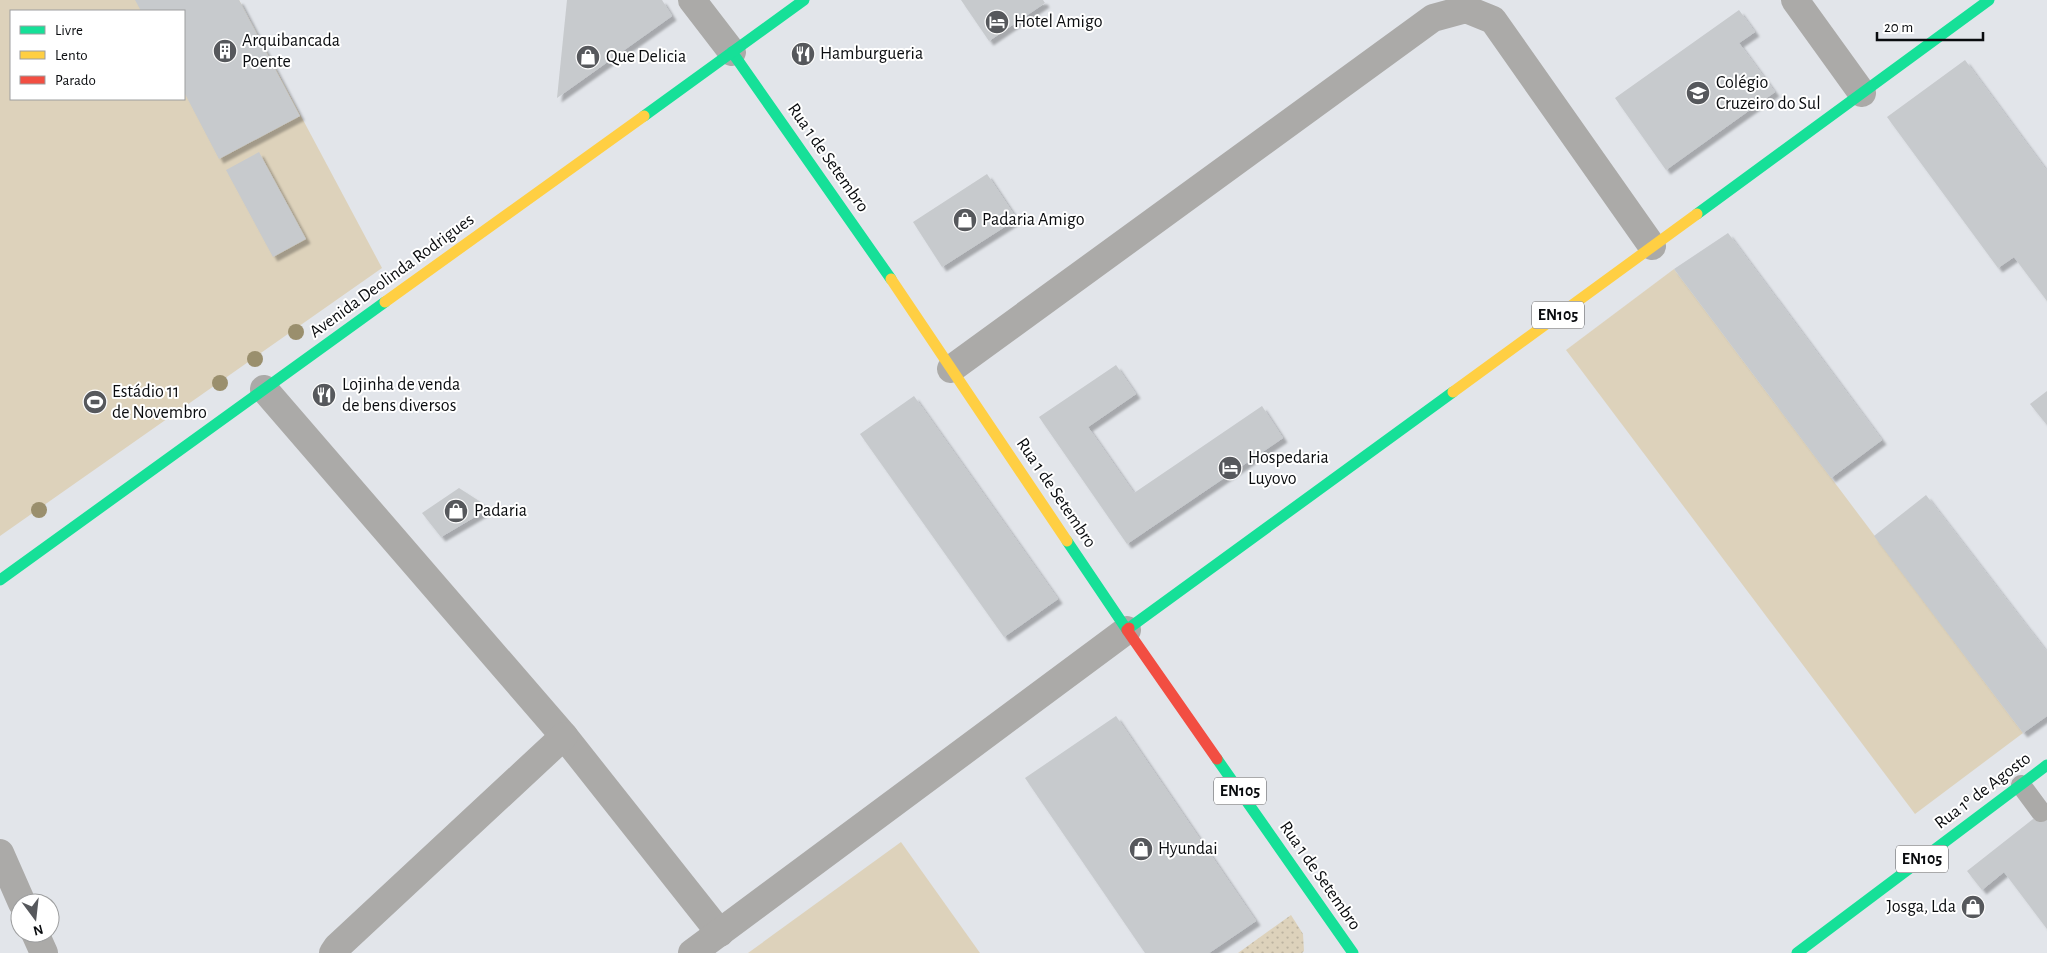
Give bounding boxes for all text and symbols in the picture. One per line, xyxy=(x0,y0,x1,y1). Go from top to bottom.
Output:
hotel icon: Hotel Amigo xyxy=(984,9,1010,35)
legend xyxy=(10,10,185,100)
scale bar xyxy=(1877,10,1983,42)
place label: Hotel Amigo xyxy=(1014,13,1103,31)
text: 20 m xyxy=(1884,20,1913,35)
text: Livre xyxy=(55,23,83,38)
place label: Arquibancada Poente xyxy=(242,32,340,71)
building icon: Arquibancada Poente xyxy=(212,38,238,64)
restaurant icon: Hamburgueria xyxy=(790,41,816,67)
shop icon: Que Delicia xyxy=(575,44,601,70)
place label: Hamburgueria xyxy=(820,45,923,63)
text: Lento xyxy=(55,48,88,63)
place label: Que Delicia xyxy=(606,48,686,66)
text: Parado xyxy=(55,73,96,88)
place label: Colégio Cruzeiro do Sul xyxy=(1716,74,1821,113)
school or university icon: Colégio Cruzeiro do Sul xyxy=(1685,80,1711,106)
street label: Rua 1 de Setembro xyxy=(784,100,872,216)
shop icon: Padaria Amigo xyxy=(952,207,978,233)
street label: Avenida Deolinda Rodrigues xyxy=(307,211,477,341)
place label: Padaria Amigo xyxy=(982,211,1085,229)
road number: EN105 xyxy=(1532,302,1584,328)
place label: Lojinha de venda de bens diversos xyxy=(342,376,460,415)
restaurant icon: Lojinha de venda de bens diversos xyxy=(311,382,337,408)
place label: Estádio 11 de Novembro xyxy=(112,383,207,422)
sports icon: Estádio 11 de Novembro xyxy=(82,389,108,415)
street label: Rua 1 de Setembro xyxy=(1013,435,1099,551)
place label: Hospedaria Luyovo xyxy=(1248,449,1329,488)
hotel icon: Hospedaria Luyovo xyxy=(1217,455,1243,481)
shop icon: Padaria xyxy=(443,498,469,524)
place label: Padaria xyxy=(474,502,527,520)
street label: Rua 1º de Agosto xyxy=(1932,749,2034,833)
road number: EN105 xyxy=(1214,778,1266,804)
street label: Rua 1 de Setembro xyxy=(1276,818,1364,934)
shop icon: Hyundai xyxy=(1128,836,1154,862)
place label: Hyundai xyxy=(1158,840,1218,858)
road number: EN105 xyxy=(1896,846,1948,872)
north arrow xyxy=(10,893,60,943)
shop icon: Josga, Lda xyxy=(1960,894,1986,920)
place label: Josga, Lda xyxy=(1886,898,1956,916)
text: N xyxy=(32,922,45,938)

